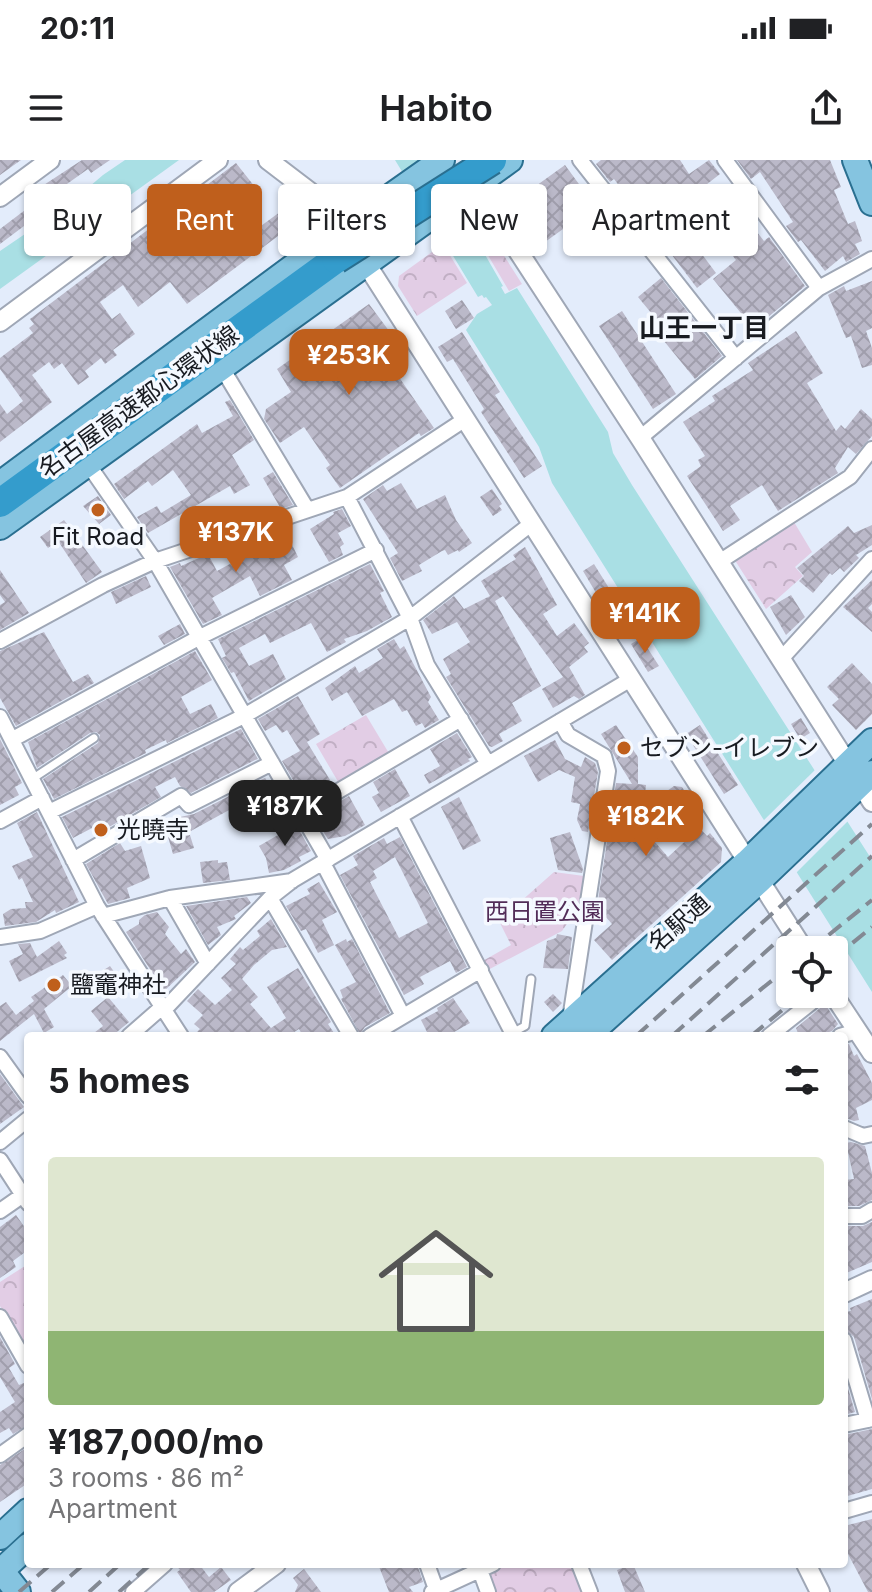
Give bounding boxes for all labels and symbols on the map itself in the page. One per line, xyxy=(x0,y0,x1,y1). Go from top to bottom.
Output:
district label: 山王一丁目 xyxy=(639,312,769,343)
street label: 名古屋高速都心環状線 xyxy=(33,319,244,484)
pin: ¥253K xyxy=(293,329,405,397)
marker: Fit Road xyxy=(89,501,107,519)
pin: ¥137K xyxy=(180,506,292,574)
place label: Fit Road xyxy=(52,522,144,551)
pin: ¥141K xyxy=(589,587,701,655)
place label: セブン-イレブン xyxy=(640,733,819,762)
marker: セブン-イレブン xyxy=(615,739,633,757)
pin: ¥187K xyxy=(229,780,341,848)
pin: ¥182K xyxy=(590,790,702,858)
place label: 光曉寺 xyxy=(117,815,189,844)
marker: 光曉寺 xyxy=(92,821,110,839)
street label: 名駅通 xyxy=(642,888,715,957)
park label: 西日置公園 xyxy=(485,897,605,926)
place label: 鹽竈神社 xyxy=(70,970,166,999)
marker: 鹽竈神社 xyxy=(45,976,63,994)

